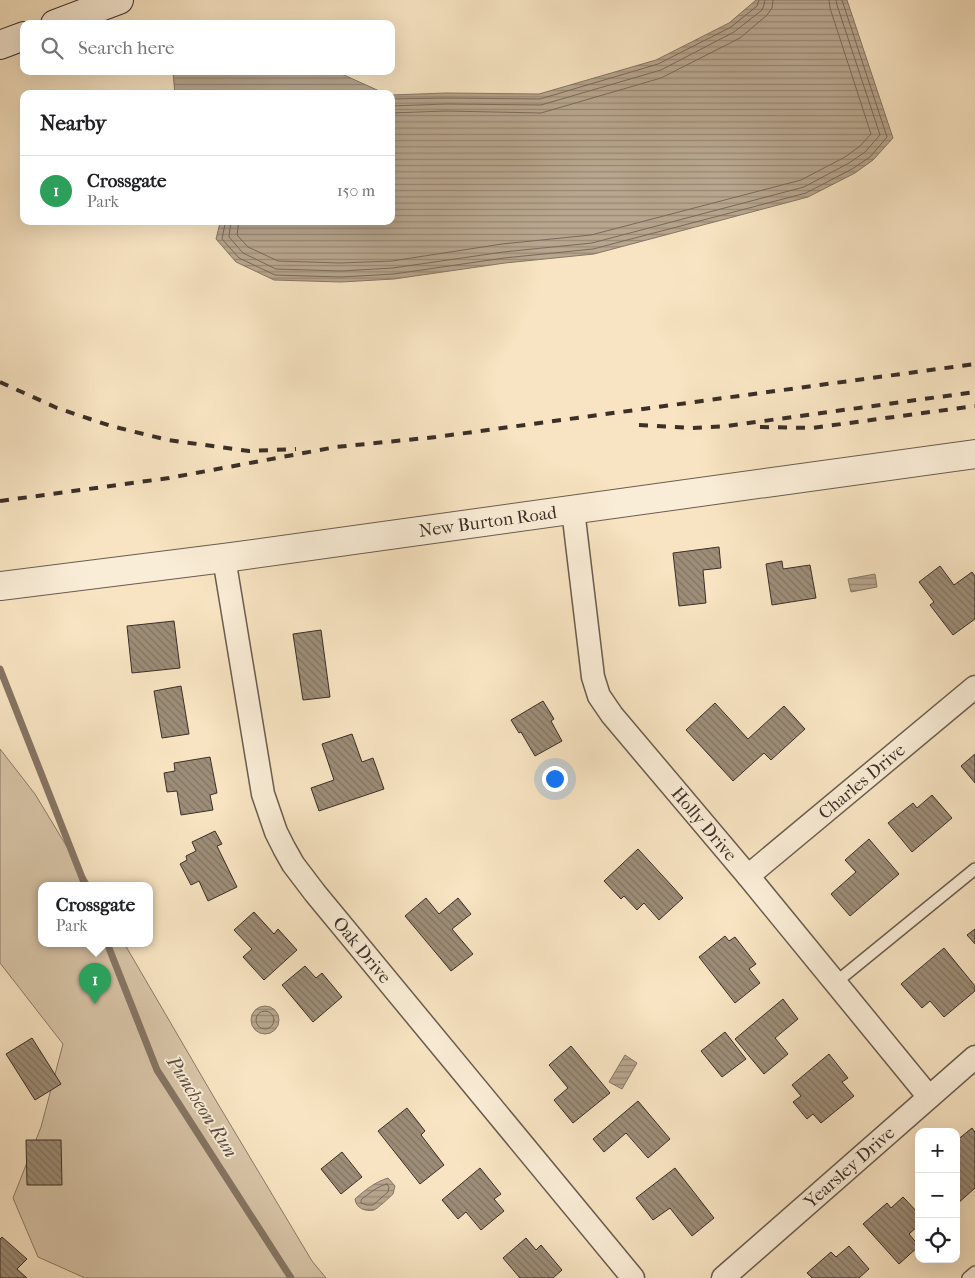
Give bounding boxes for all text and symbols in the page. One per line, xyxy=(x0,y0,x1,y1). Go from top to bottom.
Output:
search box xyxy=(20,20,395,75)
icon: search xyxy=(38,34,66,62)
text: Search here xyxy=(78,37,174,59)
text: Nearby xyxy=(40,111,106,135)
text: Crossgate xyxy=(87,170,166,192)
text: 1 xyxy=(53,181,59,200)
text: 150 m xyxy=(337,181,375,200)
text: Park xyxy=(87,192,119,211)
street label: New Burton Road xyxy=(418,502,558,541)
street label: Charles Drive xyxy=(814,739,909,823)
your location xyxy=(542,766,568,792)
street label: Holly Drive xyxy=(667,783,741,865)
popup xyxy=(38,882,153,947)
text: Crossgate xyxy=(56,894,135,916)
street label: Oak Drive xyxy=(329,913,396,988)
text: Park xyxy=(56,916,88,935)
pin: 1 xyxy=(79,963,111,1004)
water label: Puncheon Run xyxy=(162,1051,242,1162)
street label: Yearsley Drive xyxy=(799,1122,899,1213)
map controls xyxy=(915,1128,960,1263)
button: + xyxy=(915,1128,960,1173)
button: − xyxy=(915,1173,960,1218)
button: locate xyxy=(915,1218,960,1263)

